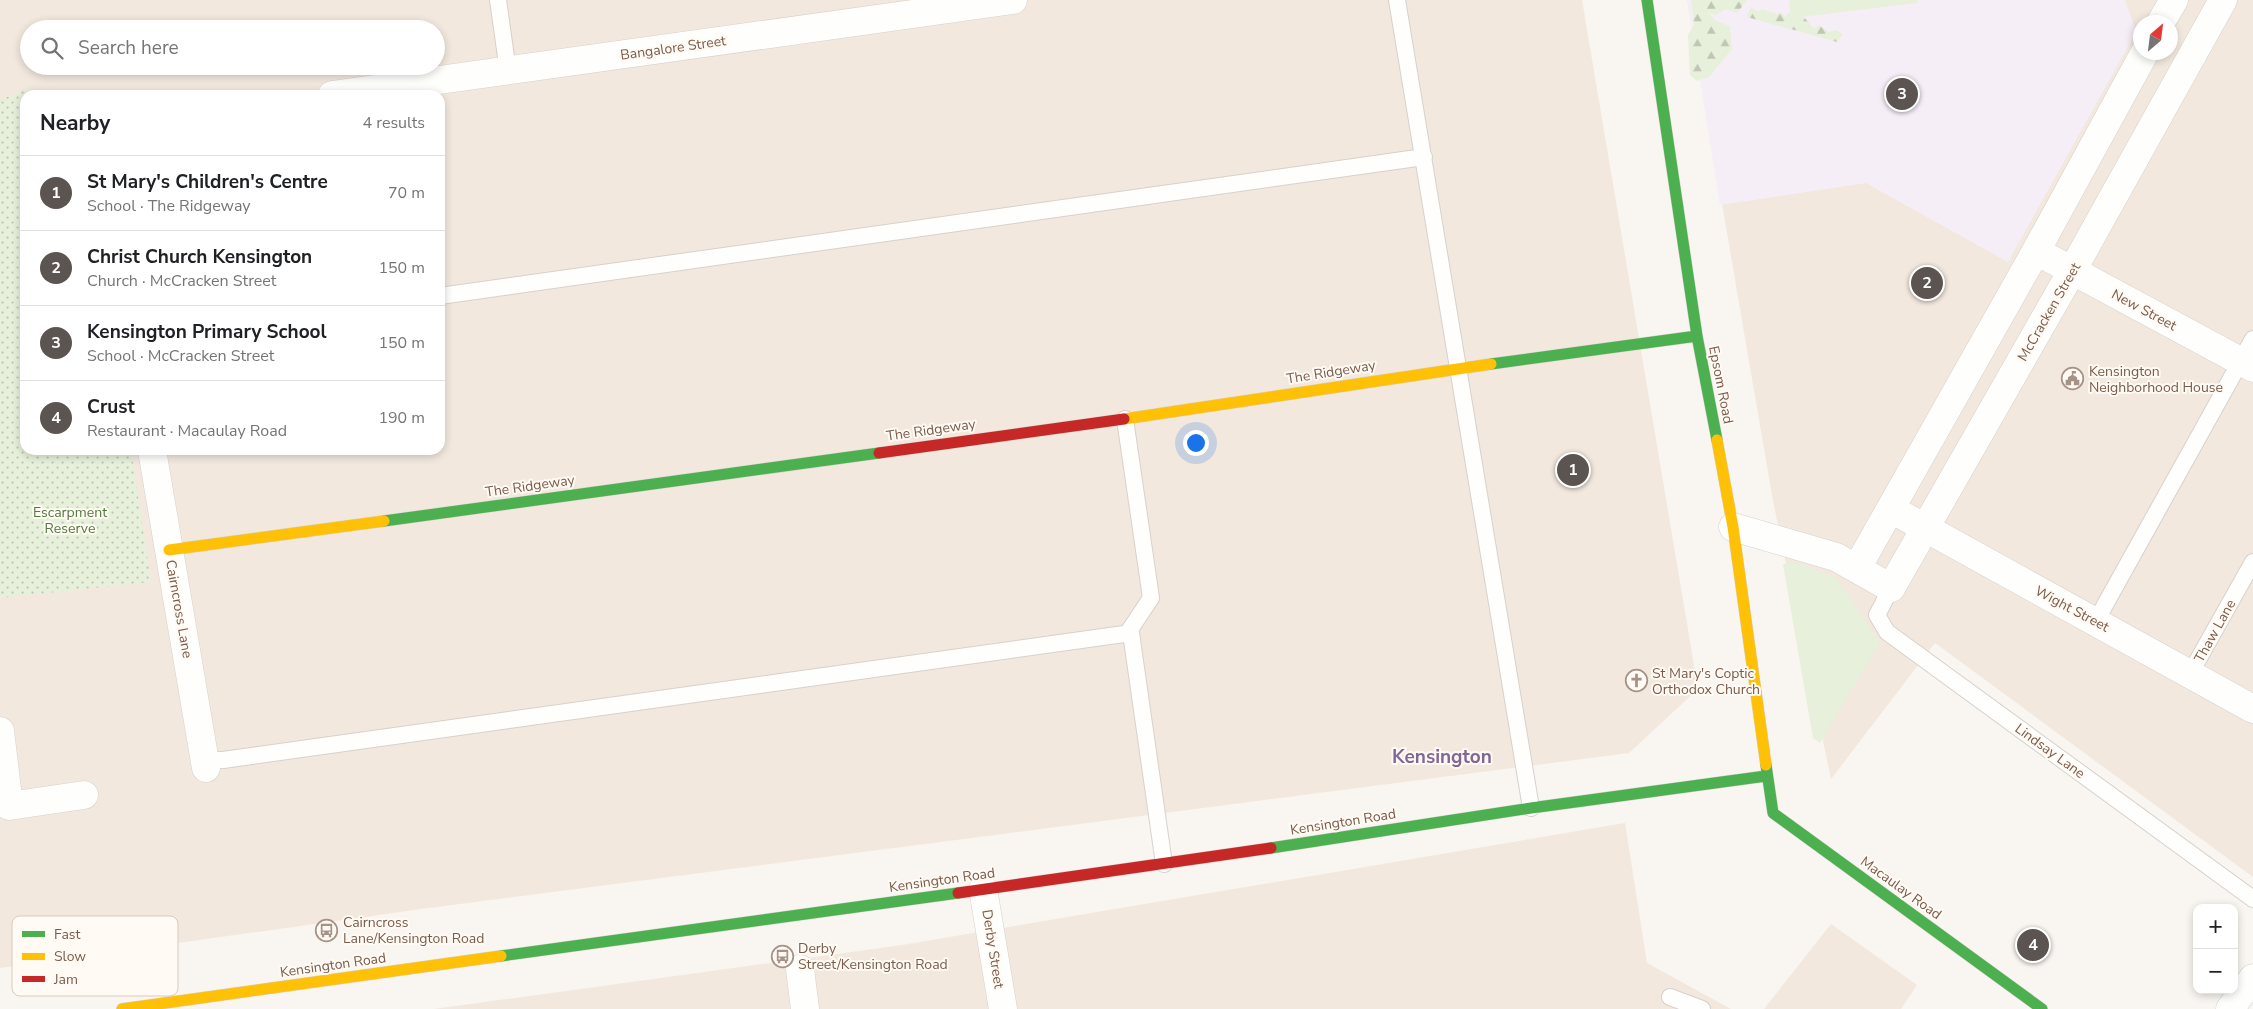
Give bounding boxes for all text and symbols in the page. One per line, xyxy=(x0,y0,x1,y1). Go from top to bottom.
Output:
north arrow xyxy=(2133,15,2178,60)
search box xyxy=(20,20,445,75)
street label: Bangalore Street xyxy=(619,31,727,65)
icon: search xyxy=(38,34,66,62)
text: Search here xyxy=(78,35,179,61)
pin: 3 xyxy=(1886,75,1918,113)
text: Nearby xyxy=(40,109,110,137)
text: 4 results xyxy=(363,112,425,134)
text: St Mary's Children's Centre xyxy=(87,169,328,195)
text: 1 xyxy=(51,182,61,204)
text: 70 m xyxy=(388,182,425,204)
text: School · The Ridgeway xyxy=(87,195,251,217)
text: Christ Church Kensington xyxy=(87,244,312,270)
text: 2 xyxy=(51,257,61,279)
text: 150 m xyxy=(378,257,425,279)
street label: McCracken Street xyxy=(2013,259,2085,365)
pin: 2 xyxy=(1911,264,1943,302)
text: Church · McCracken Street xyxy=(87,270,276,292)
street label: New Street xyxy=(2108,285,2180,335)
text: Kensington Primary School xyxy=(87,319,327,345)
text: 3 xyxy=(51,332,61,354)
text: 150 m xyxy=(378,332,425,354)
street label: Epsom Road xyxy=(1704,344,1738,426)
text: School · McCracken Street xyxy=(87,345,274,367)
street label: The Ridgeway xyxy=(1285,355,1378,388)
place label: Kensington Neighborhood House xyxy=(2089,362,2223,397)
public building icon: Kensington Neighborhood House xyxy=(2061,367,2085,391)
text: Crust xyxy=(87,394,135,420)
text: 4 xyxy=(51,407,61,429)
text: 190 m xyxy=(378,407,425,429)
street label: The Ridgeway xyxy=(885,414,978,446)
text: Restaurant · Macaulay Road xyxy=(87,420,287,442)
your location xyxy=(1183,430,1209,456)
pin: 1 xyxy=(1557,451,1589,489)
street label: The Ridgeway xyxy=(484,470,577,502)
park label: Escarpment Reserve xyxy=(33,503,107,538)
street label: Cairncross Lane xyxy=(161,558,197,660)
street label: Wight Street xyxy=(2032,581,2113,637)
street label: Thaw Lane xyxy=(2190,596,2240,666)
place label: St Mary's Coptic Orthodox Church xyxy=(1652,664,1760,699)
church icon: St Mary's Coptic Orthodox Church xyxy=(1624,669,1648,693)
street label: Lindsay Lane xyxy=(2011,719,2089,783)
district label: Kensington xyxy=(1392,744,1492,770)
street label: Kensington Road xyxy=(1289,804,1397,840)
street label: Macaulay Road xyxy=(1857,852,1945,924)
street label: Kensington Road xyxy=(888,863,996,897)
map controls xyxy=(2193,904,2238,994)
button: + xyxy=(2193,904,2238,949)
street label: Derby Street xyxy=(977,908,1009,990)
place label: Cairncross Lane/Kensington Road xyxy=(343,913,484,948)
legend xyxy=(12,916,178,996)
bus stop icon: Cairncross Lane/Kensington Road xyxy=(315,918,339,942)
text: Fast xyxy=(54,925,80,944)
pin: 4 xyxy=(2017,926,2049,964)
place label: Derby Street/Kensington Road xyxy=(798,939,948,974)
bus stop icon: Derby Street/Kensington Road xyxy=(770,944,794,968)
text: Slow xyxy=(54,947,86,966)
street label: Kensington Road xyxy=(279,948,387,982)
button: − xyxy=(2193,949,2238,994)
text: Jam xyxy=(53,970,78,989)

